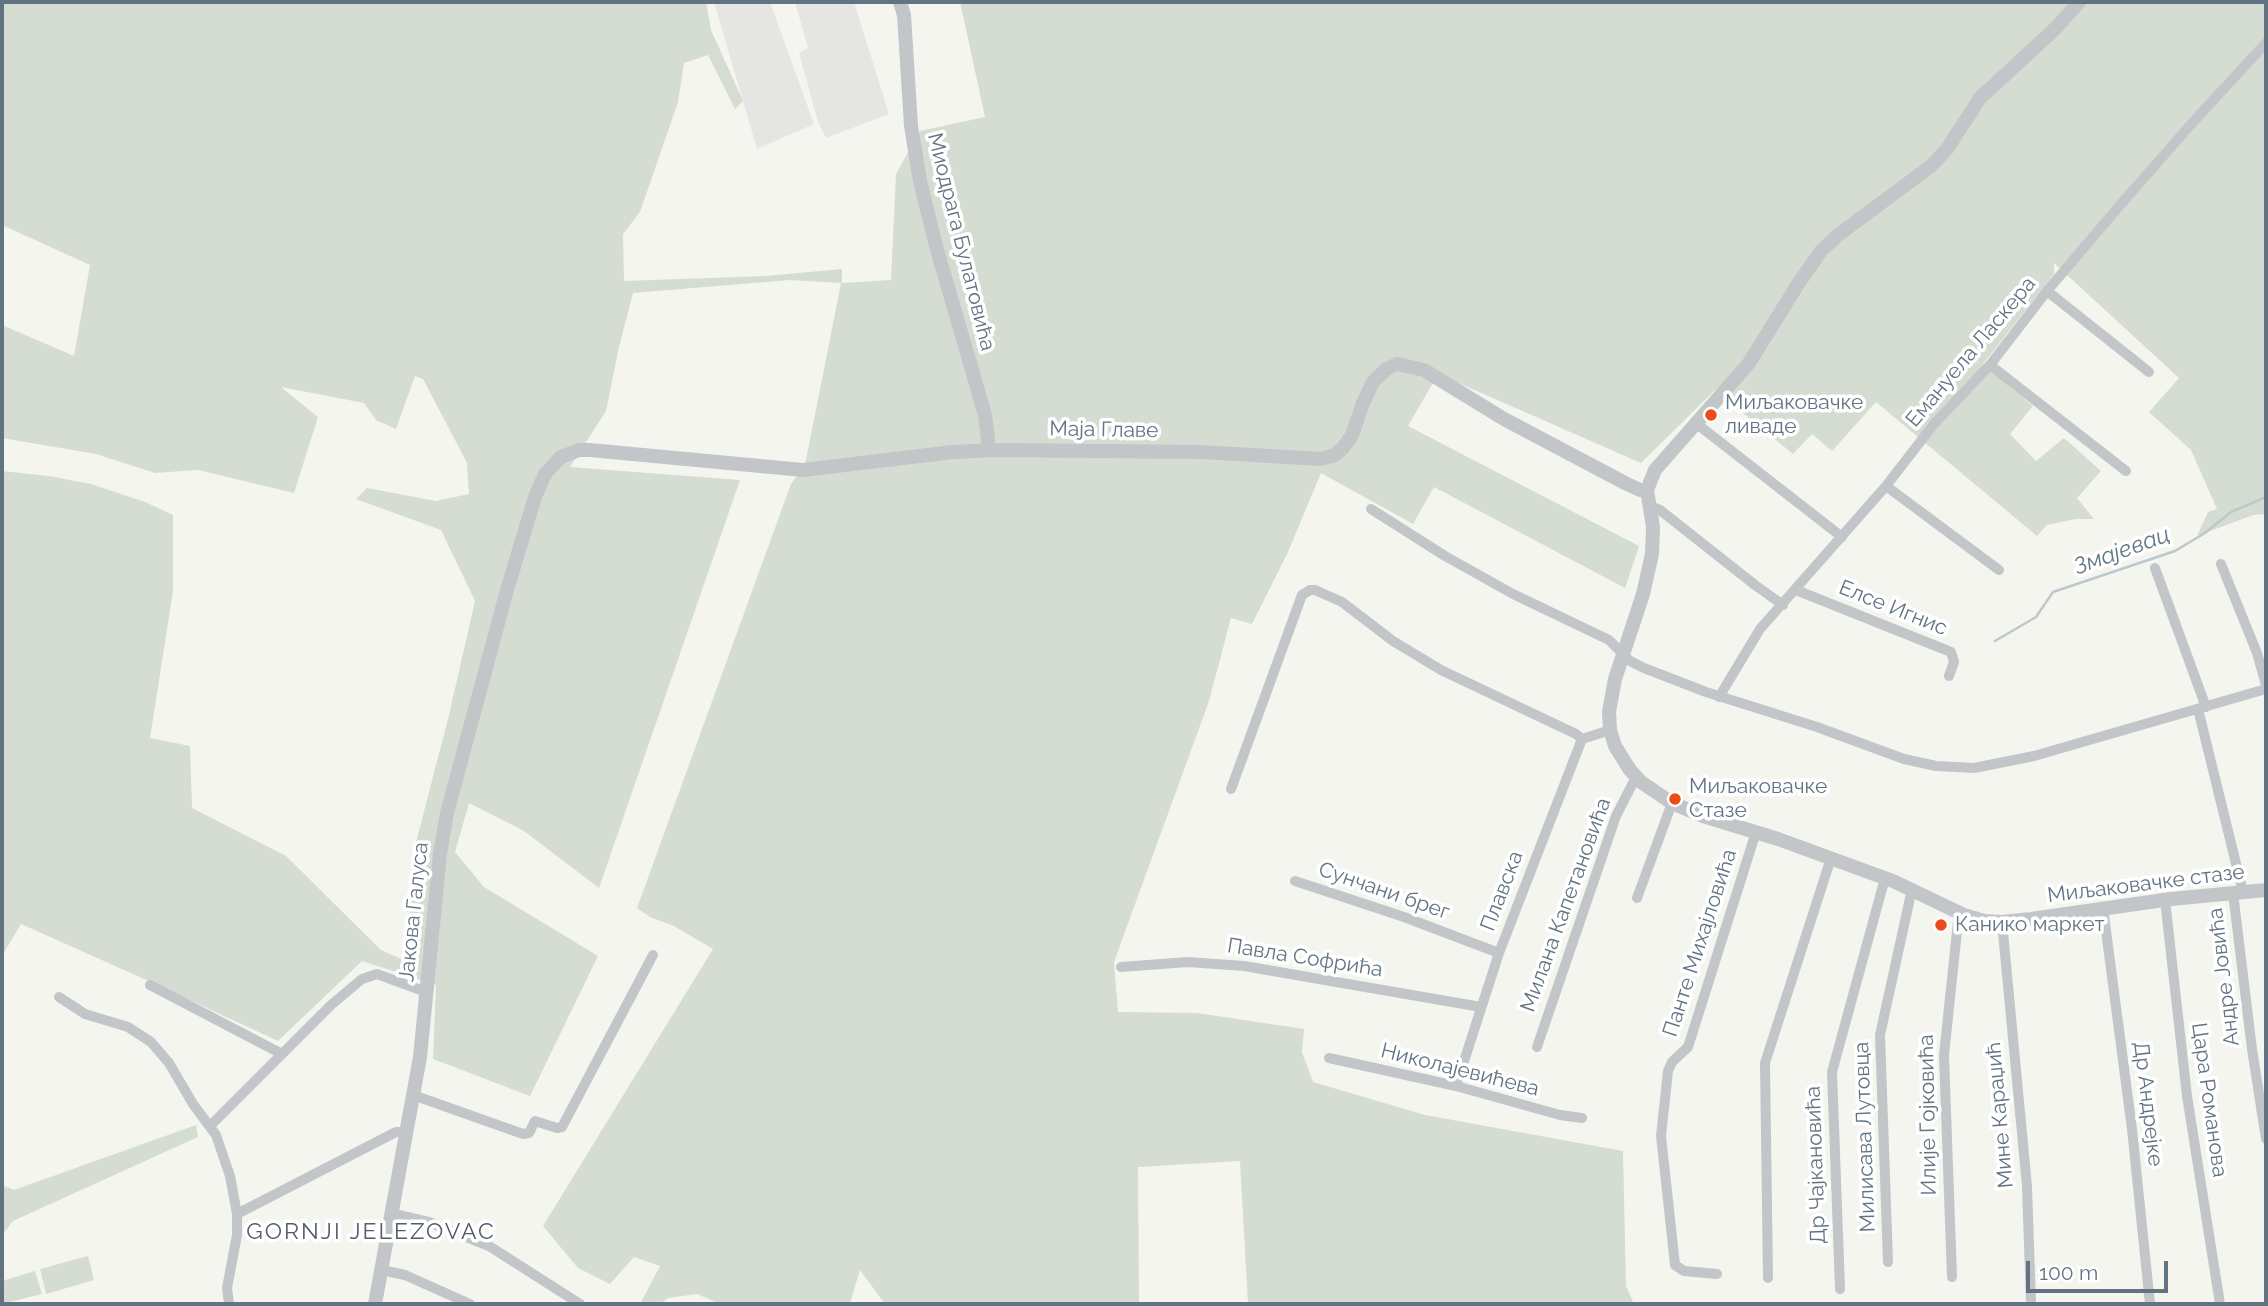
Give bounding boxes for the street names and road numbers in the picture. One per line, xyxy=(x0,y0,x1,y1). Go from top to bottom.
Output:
street label: Миодрага Булатовића xyxy=(922,131,1000,353)
street label: Емануела Ласкера xyxy=(1901,272,2041,432)
street label: Маја Главе xyxy=(1049,416,1159,444)
street label: Елсе Игнис xyxy=(1835,575,1951,641)
street label: Милана Капетановића xyxy=(1516,795,1616,1015)
street label: Јакова Галуса xyxy=(394,841,434,983)
street label: Панте Михајловића xyxy=(1658,846,1742,1040)
street label: Плавска xyxy=(1475,848,1529,934)
street label: Сунчани брег xyxy=(1315,857,1453,925)
street label: Миљаковачке стазе xyxy=(2046,859,2246,909)
street label: Андре Јовића xyxy=(2203,906,2245,1048)
street label: Павла Софрића xyxy=(1225,933,1385,983)
street label: Цара Романова xyxy=(2186,1021,2232,1179)
street label: Илије Гојковића xyxy=(1914,1034,1942,1196)
street label: Николајевићева xyxy=(1378,1038,1542,1102)
street label: Др Андрејке xyxy=(2128,1040,2168,1168)
street label: Милисава Лутовца xyxy=(1849,1041,1881,1233)
street label: Мине Караџић xyxy=(1981,1041,2019,1189)
street label: Др Чајкановића xyxy=(1801,1085,1831,1245)

